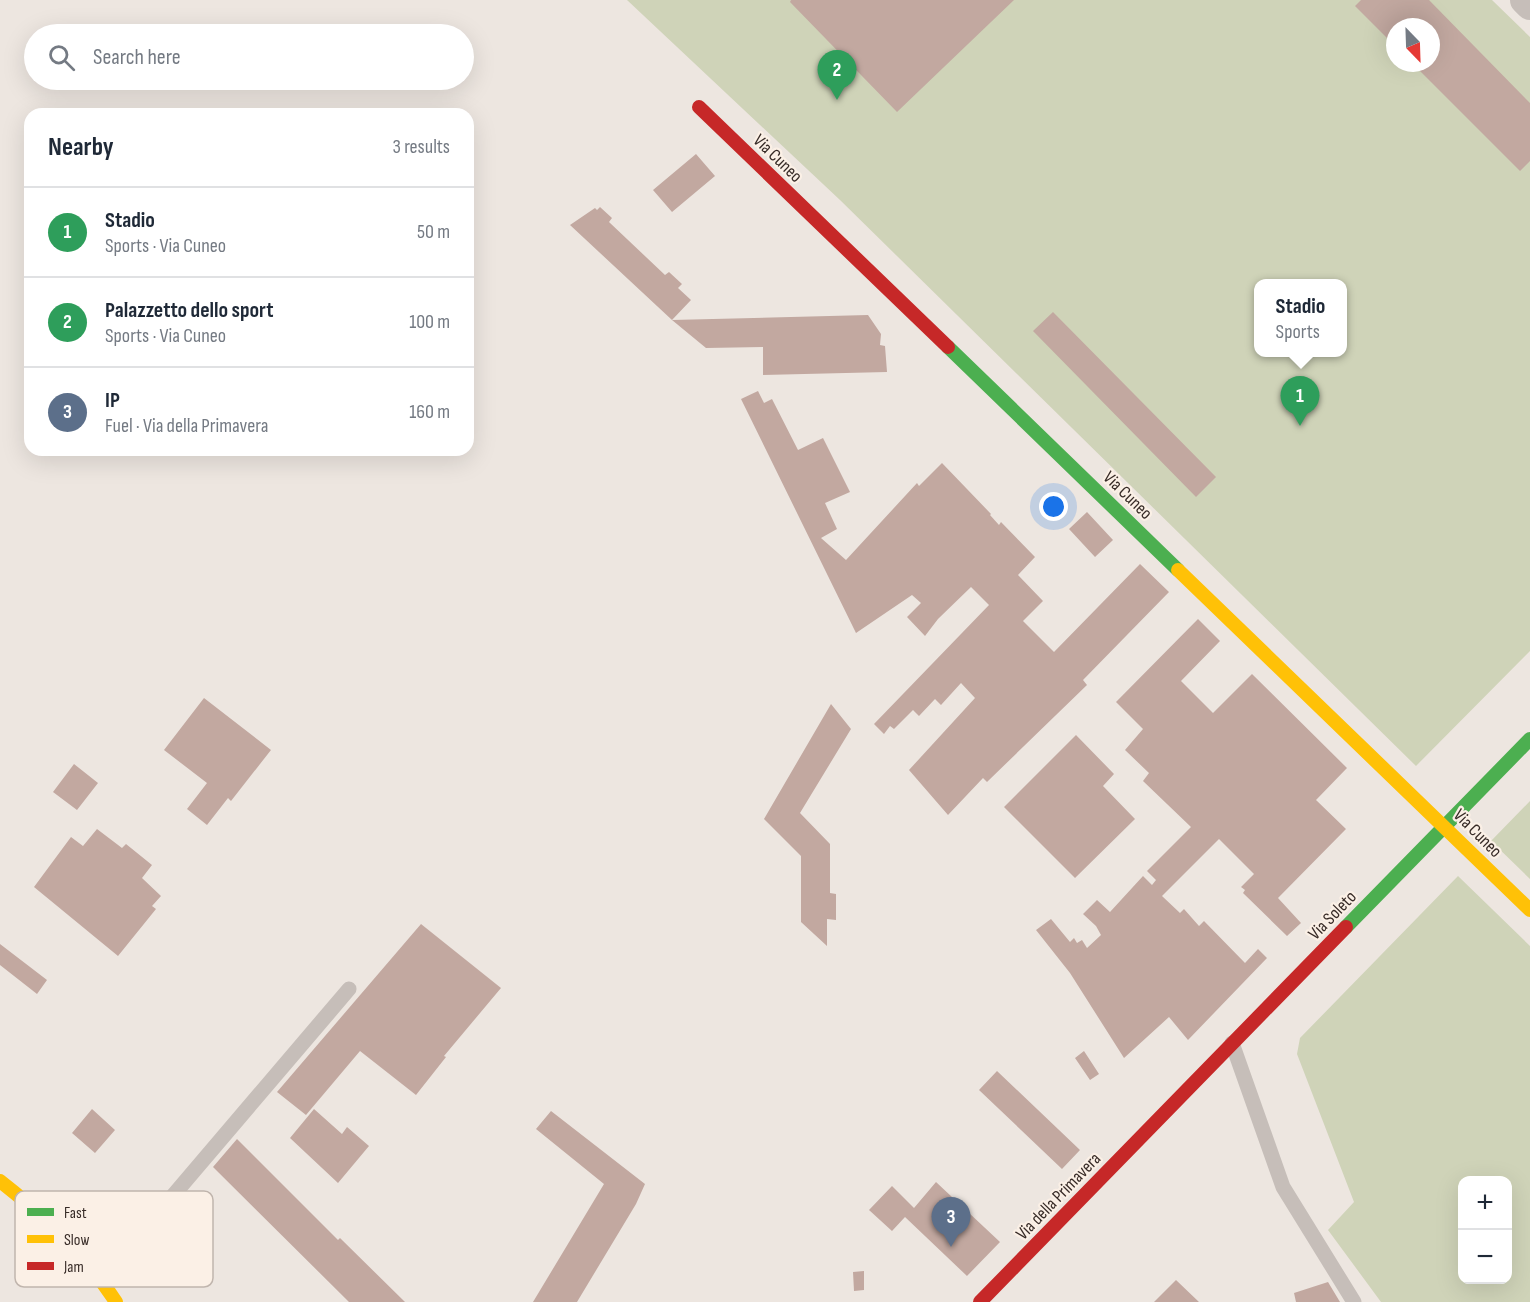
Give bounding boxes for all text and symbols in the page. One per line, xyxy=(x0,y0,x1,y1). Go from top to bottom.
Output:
north arrow xyxy=(1386,18,1440,72)
search box xyxy=(24,24,474,90)
icon: search xyxy=(45,41,78,74)
text: Search here xyxy=(93,44,180,71)
pin: 2 xyxy=(818,51,856,100)
street label: Via Cuneo xyxy=(749,130,806,187)
text: Nearby xyxy=(48,132,114,163)
text: 3 results xyxy=(393,135,450,159)
text: Stadio xyxy=(105,207,155,234)
text: 1 xyxy=(64,220,71,244)
text: 50 m xyxy=(417,220,450,244)
text: Sports · Via Cuneo xyxy=(105,234,226,258)
popup xyxy=(1254,279,1347,357)
text: Stadio xyxy=(1276,293,1325,320)
text: Palazzetto dello sport xyxy=(105,297,274,324)
text: 2 xyxy=(63,310,72,334)
text: 100 m xyxy=(409,310,450,334)
text: Sports xyxy=(1276,320,1320,344)
text: Sports · Via Cuneo xyxy=(105,324,226,348)
pin: 1 xyxy=(1280,376,1320,426)
text: IP xyxy=(105,387,120,414)
text: 3 xyxy=(63,400,72,424)
text: 160 m xyxy=(409,400,450,424)
text: Fuel · Via della Primavera xyxy=(105,414,268,438)
street label: Via Cuneo xyxy=(1099,467,1156,524)
your location xyxy=(1039,492,1068,521)
street label: Via Cuneo xyxy=(1449,805,1506,862)
street label: Via Soleto xyxy=(1304,887,1361,944)
street label: Via della Primavera xyxy=(1012,1148,1105,1244)
map controls xyxy=(1458,1176,1512,1284)
button: + xyxy=(1458,1176,1512,1230)
legend xyxy=(15,1191,213,1287)
pin: 3 xyxy=(932,1198,970,1247)
text: Fast xyxy=(64,1204,87,1223)
button: − xyxy=(1458,1230,1512,1284)
text: Slow xyxy=(64,1231,89,1250)
text: Jam xyxy=(63,1258,84,1277)

